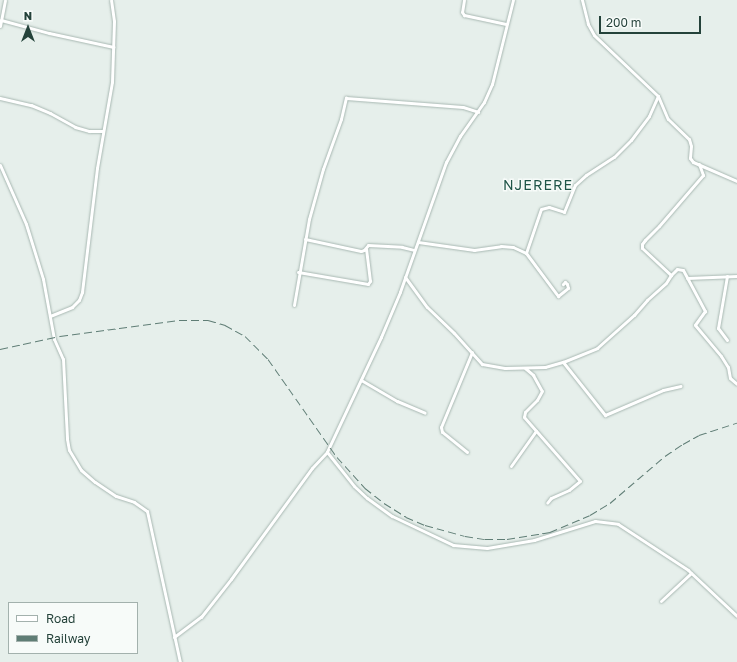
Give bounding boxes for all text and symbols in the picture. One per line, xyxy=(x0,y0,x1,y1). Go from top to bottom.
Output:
north arrow xyxy=(8,8,48,48)
scale bar xyxy=(601,8,703,34)
text: N xyxy=(24,9,32,22)
text: 200 m xyxy=(606,15,641,30)
district label: NJERERE xyxy=(503,177,573,193)
legend xyxy=(8,602,138,654)
text: Road xyxy=(46,611,75,626)
text: Railway xyxy=(46,631,91,646)

